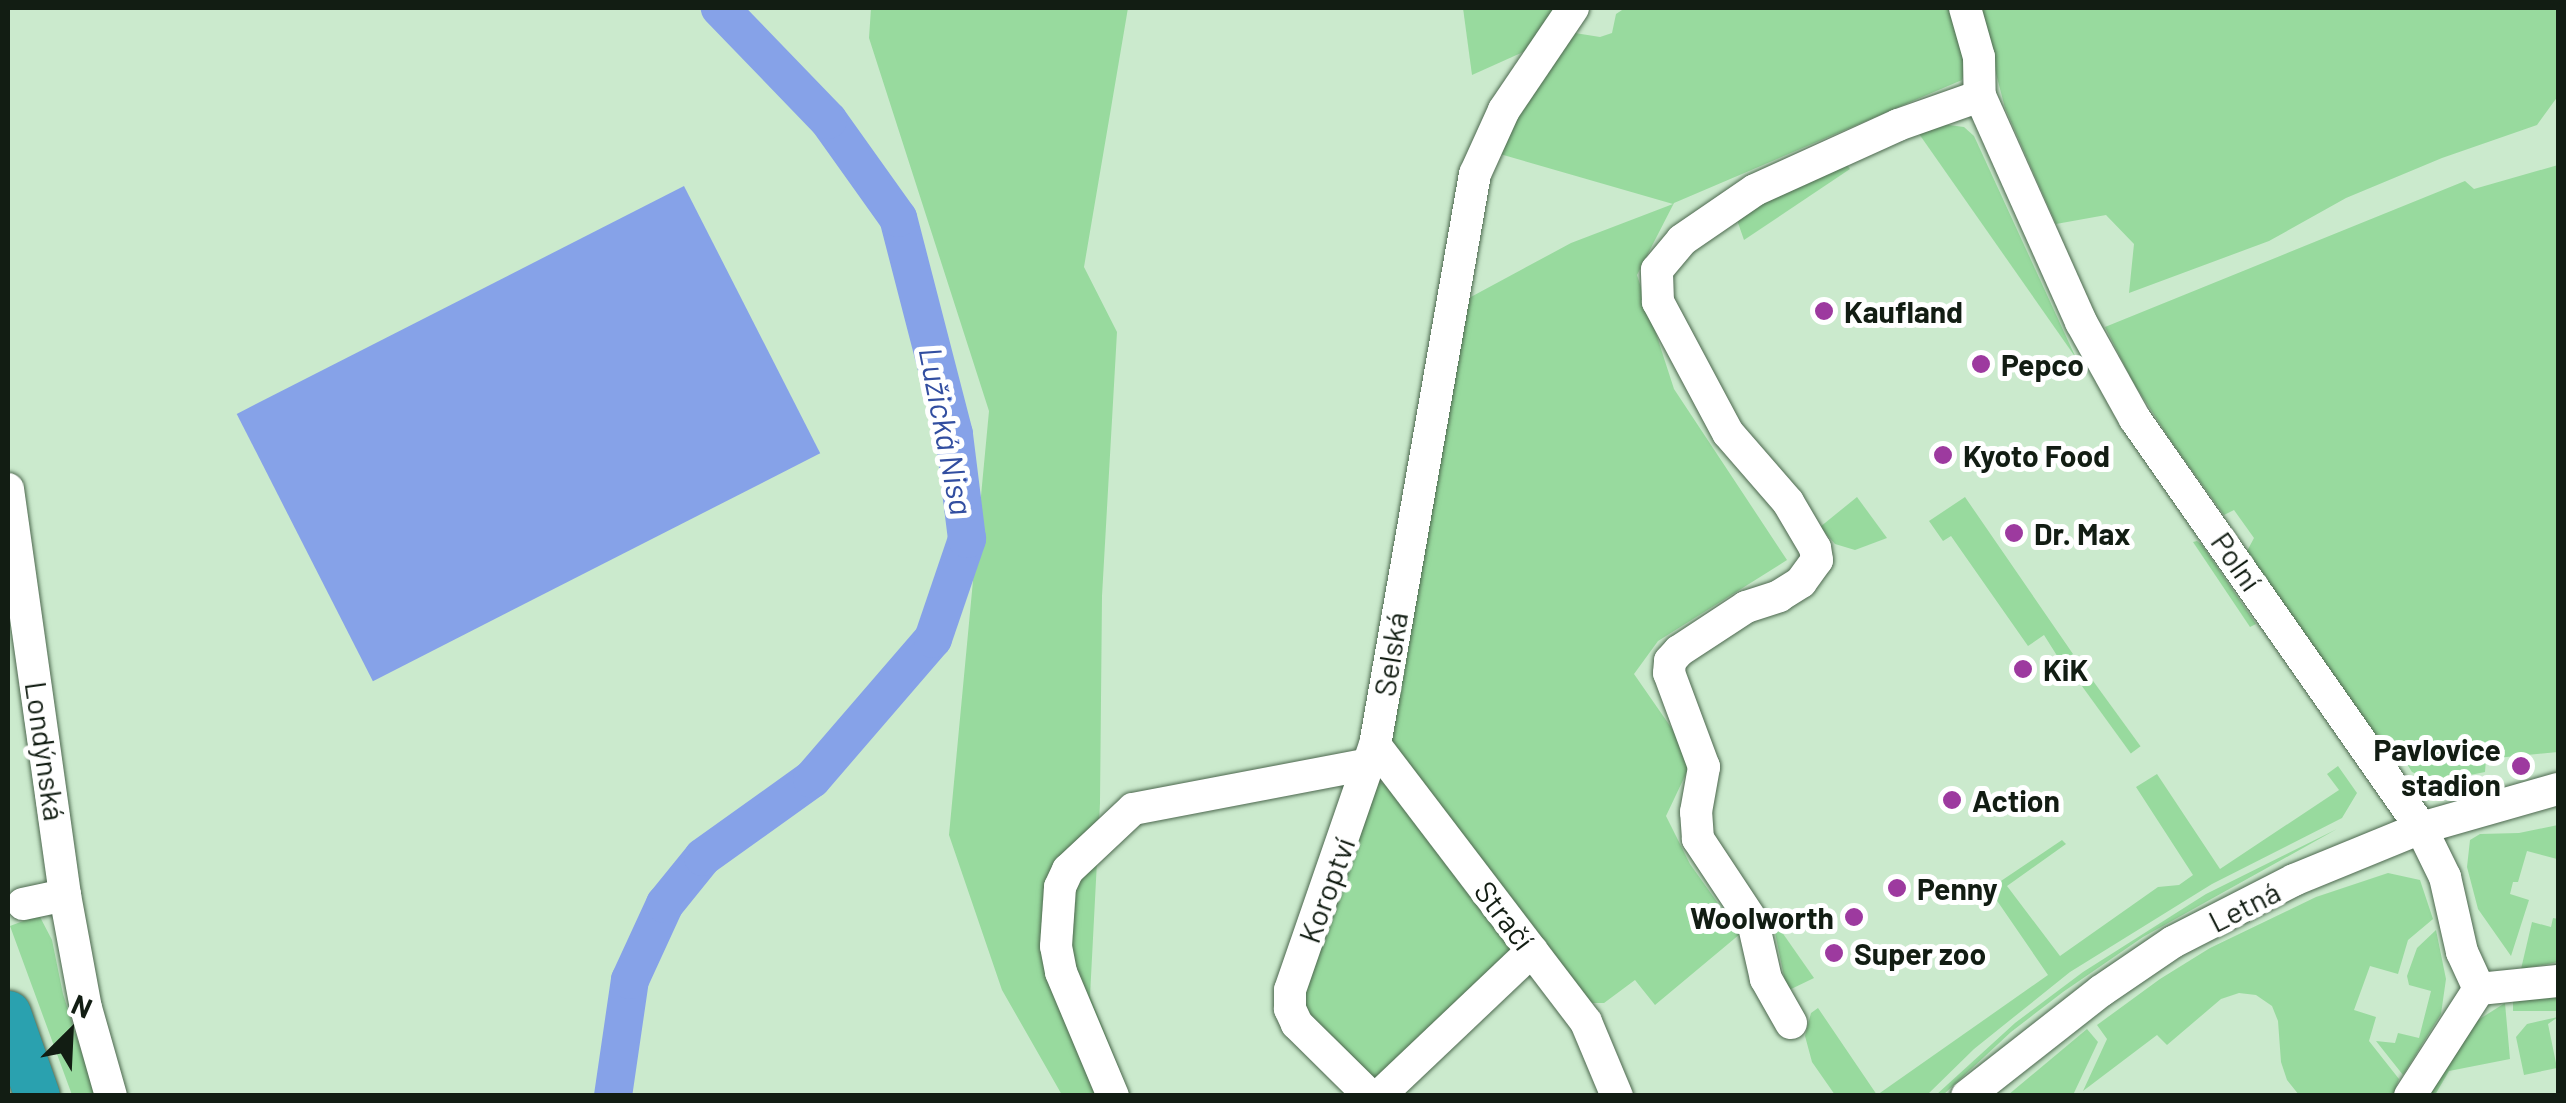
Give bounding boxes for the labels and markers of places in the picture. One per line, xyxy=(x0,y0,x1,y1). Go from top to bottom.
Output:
place label: Kaufland xyxy=(1844,293,1963,329)
marker: Kaufland xyxy=(1813,300,1835,322)
place label: Pepco xyxy=(2001,346,2084,382)
marker: Pepco xyxy=(1970,353,1992,375)
place label: Kyoto Food xyxy=(1963,437,2110,473)
marker: Kyoto Food xyxy=(1932,444,1954,466)
place label: Dr. Max xyxy=(2034,515,2130,551)
marker: Dr. Max xyxy=(2003,522,2025,544)
place label: KiK xyxy=(2043,651,2088,687)
marker: KiK xyxy=(2012,658,2034,680)
place label: Pavlovice stadion xyxy=(2374,731,2501,802)
marker: Pavlovice stadion xyxy=(2510,755,2532,777)
place label: Action xyxy=(1972,782,2060,818)
marker: Action xyxy=(1941,789,1963,811)
place label: Penny xyxy=(1917,870,1998,906)
marker: Penny xyxy=(1886,877,1908,899)
place label: Woolworth xyxy=(1690,899,1834,935)
marker: Woolworth xyxy=(1843,906,1865,928)
place label: Super zoo xyxy=(1854,935,1986,971)
marker: Super zoo xyxy=(1823,942,1845,964)

